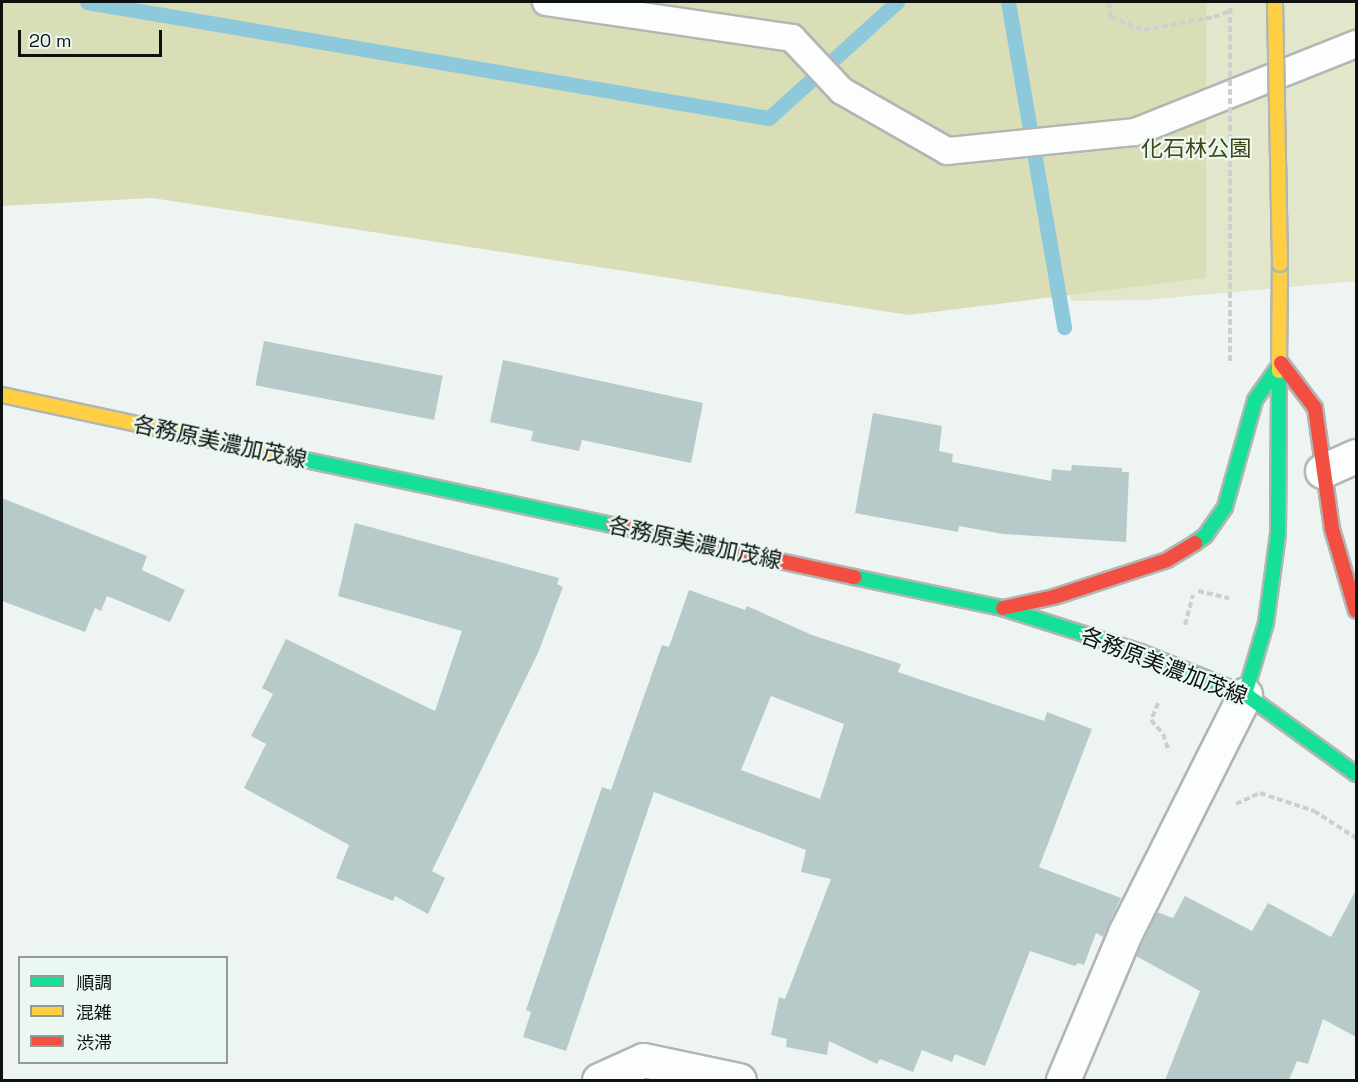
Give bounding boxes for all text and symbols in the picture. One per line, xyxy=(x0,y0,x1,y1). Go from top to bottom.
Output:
scale bar xyxy=(21,18,165,56)
text: 20 m xyxy=(29,29,72,52)
park label: 化石林公園 xyxy=(1141,136,1251,162)
street label: 各務原美濃加茂線 xyxy=(131,411,309,473)
street label: 各務原美濃加茂線 xyxy=(606,512,784,574)
street label: 各務原美濃加茂線 xyxy=(1077,622,1251,710)
legend xyxy=(18,956,228,1064)
text: 順調 xyxy=(76,971,112,994)
text: 混雑 xyxy=(76,1001,112,1024)
text: 渋滞 xyxy=(76,1031,112,1054)

